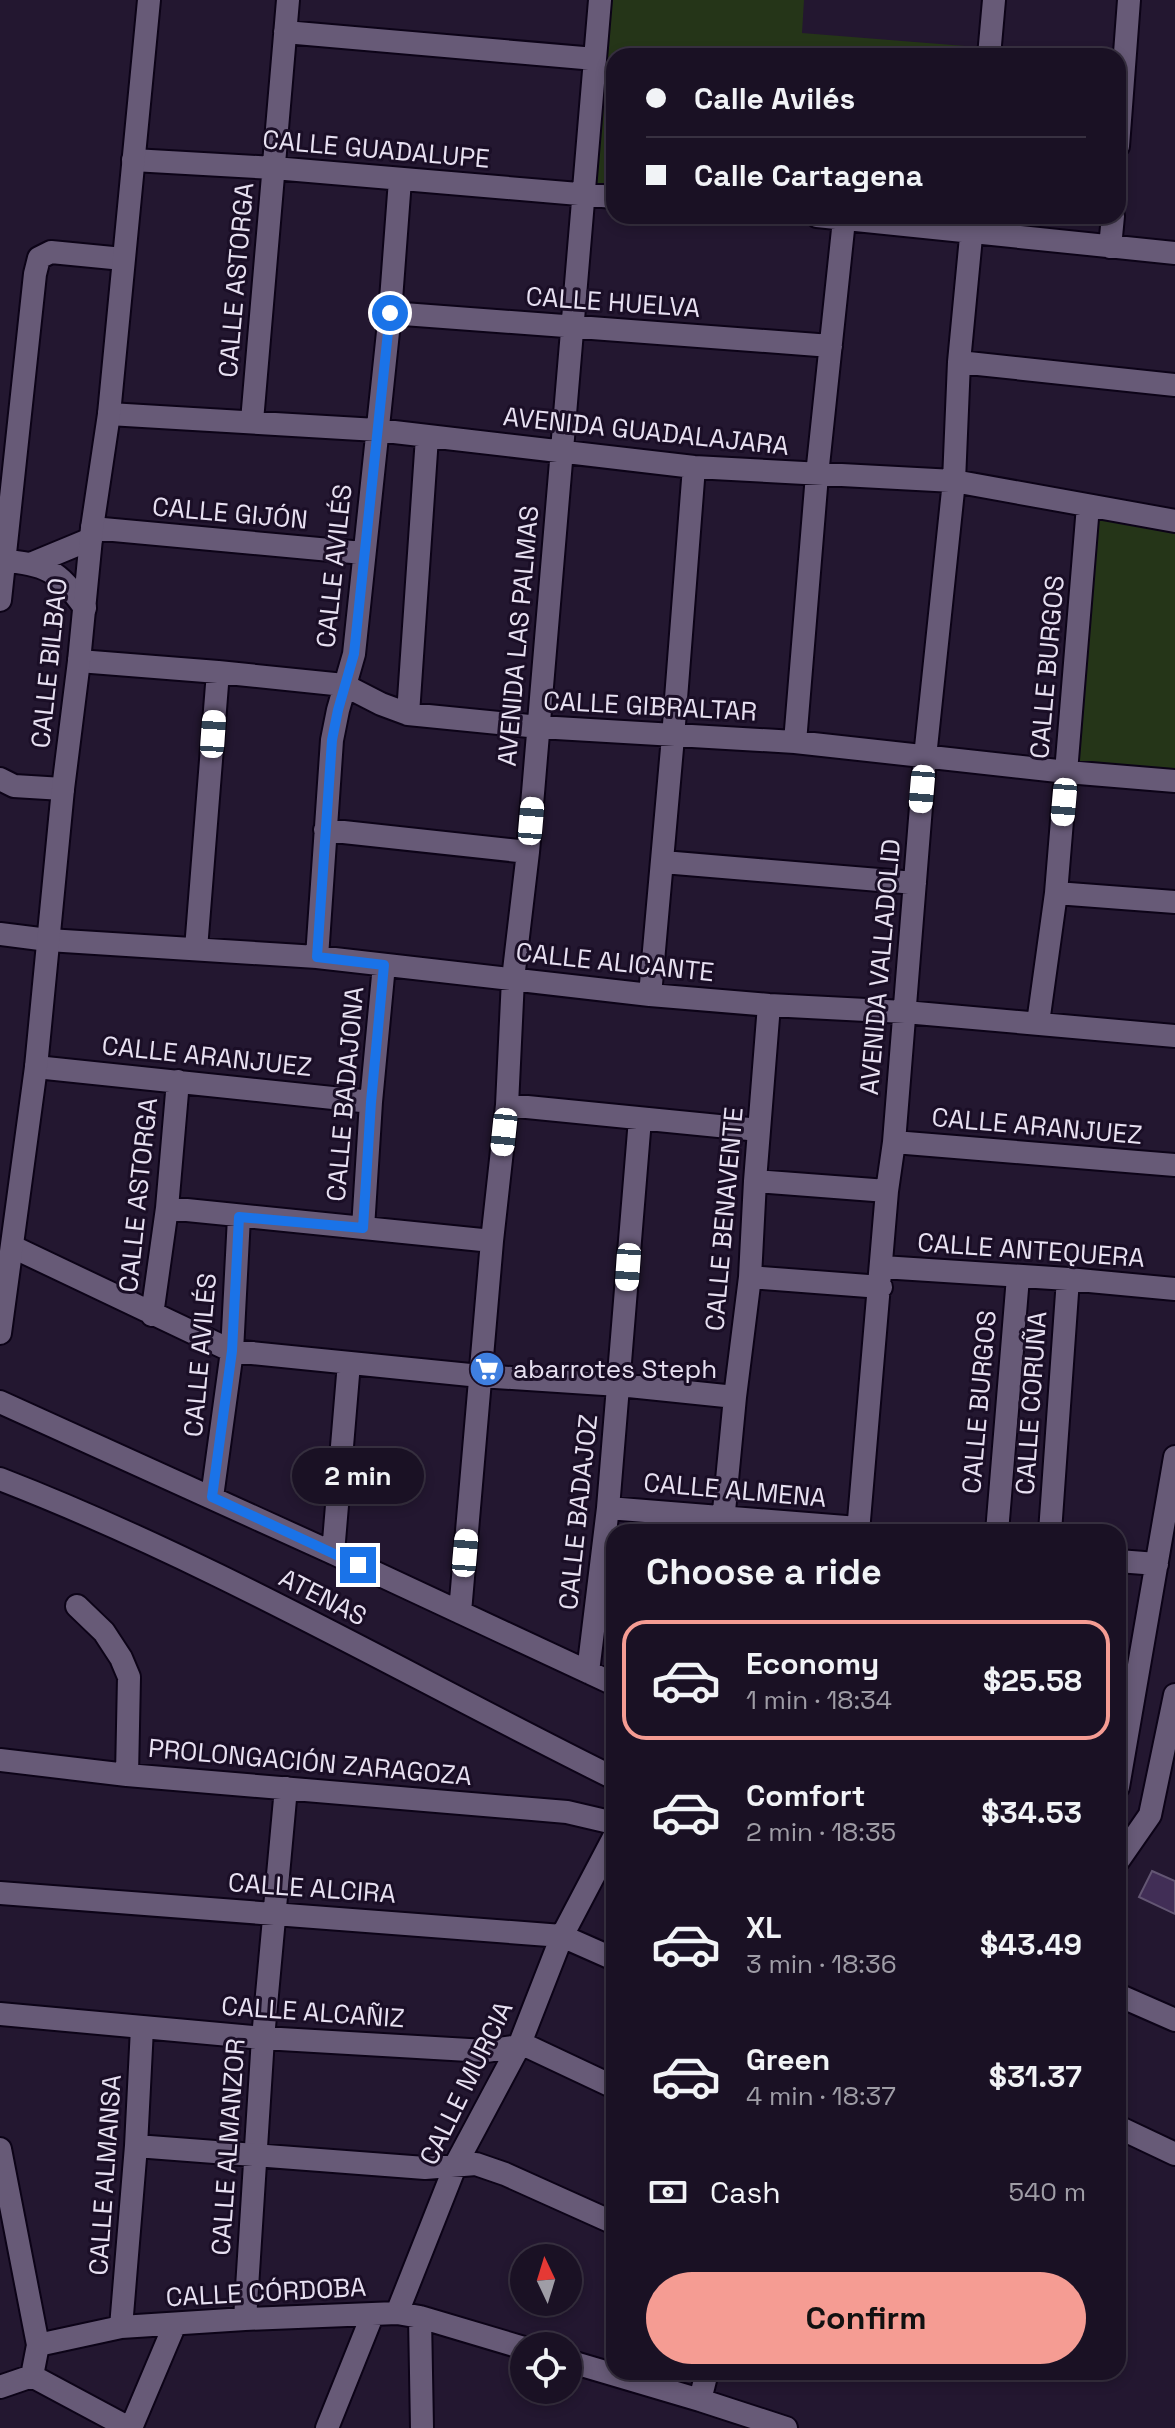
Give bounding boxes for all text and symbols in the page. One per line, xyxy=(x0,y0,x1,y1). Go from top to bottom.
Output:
text: Calle Avilés xyxy=(694,79,855,118)
street label: CALLE GUADALUPE xyxy=(261,122,491,176)
text: Calle Cartagena xyxy=(694,156,923,195)
street label: CALLE ASTORGA xyxy=(211,181,261,379)
street label: CALLE HUELVA xyxy=(525,279,701,325)
route start xyxy=(372,295,408,331)
street label: AVENIDA GUADALAJARA xyxy=(501,399,791,463)
street label: CALLE AVILÉS xyxy=(308,482,360,650)
street label: CALLE GIJÓN xyxy=(151,489,309,537)
street label: AVENIDA LAS PALMAS xyxy=(490,504,546,768)
street label: CALLE BURGOS xyxy=(1022,574,1072,760)
street label: CALLE BILBAO xyxy=(23,576,75,750)
street label: CALLE GIBRALTAR xyxy=(542,683,758,729)
car xyxy=(199,709,227,759)
car xyxy=(908,764,936,814)
car xyxy=(1050,777,1078,827)
car xyxy=(517,796,545,846)
street label: AVENIDA VALLADOLID xyxy=(852,837,908,1097)
street label: CALLE ALICANTE xyxy=(514,935,716,989)
street label: CALLE BADAJONA xyxy=(319,985,371,1203)
street label: CALLE ARANJUEZ xyxy=(100,1028,314,1084)
street label: CALLE ASTORGA xyxy=(111,1096,165,1294)
street label: CALLE ARANJUEZ xyxy=(930,1100,1144,1152)
street label: CALLE BENAVENTE xyxy=(697,1106,751,1332)
car xyxy=(490,1107,518,1157)
street label: CALLE ANTEQUERA xyxy=(916,1225,1146,1275)
car xyxy=(614,1242,642,1292)
street label: CALLE AVILÉS xyxy=(176,1272,224,1438)
street label: CALLE BURGOS xyxy=(954,1309,1004,1495)
street label: CALLE CORUÑA xyxy=(1008,1310,1054,1496)
supermarket icon: abarrotes Steph xyxy=(468,1350,506,1388)
place label: abarrotes Steph xyxy=(513,1352,717,1386)
street label: CALLE BADAJOZ xyxy=(551,1413,605,1611)
callout: 2 min xyxy=(292,1449,424,1505)
text: 2 min xyxy=(324,1459,392,1493)
street label: CALLE ALMENA xyxy=(642,1465,828,1515)
car xyxy=(451,1528,479,1578)
route end xyxy=(340,1547,376,1583)
text: Choose a ride xyxy=(646,1549,882,1595)
street label: ATENAS xyxy=(273,1561,373,1633)
icon: car xyxy=(650,1644,722,1716)
text: Economy xyxy=(746,1644,879,1683)
text: $25.58 xyxy=(983,1661,1082,1700)
text: 1 min · 18:34 xyxy=(746,1683,892,1717)
street label: PROLONGACIÓN ZARAGOZA xyxy=(147,1731,473,1793)
icon: car xyxy=(650,1776,722,1848)
text: Comfort xyxy=(746,1776,865,1815)
text: $34.53 xyxy=(981,1793,1082,1832)
text: 2 min · 18:35 xyxy=(746,1815,896,1849)
street label: CALLE ALCIRA xyxy=(227,1865,397,1911)
icon: car xyxy=(650,1908,722,1980)
text: XL xyxy=(746,1908,782,1947)
text: $43.49 xyxy=(980,1925,1082,1964)
text: 3 min · 18:36 xyxy=(746,1947,897,1981)
street label: CALLE ALCAÑIZ xyxy=(220,1989,406,2035)
street label: CALLE MURCIA xyxy=(412,1995,520,2171)
street label: CALLE ALMANZOR xyxy=(203,2037,253,2257)
icon: car xyxy=(650,2040,722,2112)
text: Green xyxy=(746,2040,830,2079)
text: $31.37 xyxy=(989,2057,1082,2096)
street label: CALLE ALMANSA xyxy=(81,2073,129,2277)
text: 4 min · 18:37 xyxy=(746,2079,896,2113)
icon: cash xyxy=(646,2170,690,2214)
text: Cash xyxy=(710,2173,781,2212)
text: 540 m xyxy=(1008,2175,1086,2209)
north arrow xyxy=(510,2244,582,2316)
map controls xyxy=(510,2244,582,2404)
street label: CALLE CÓRDOBA xyxy=(165,2270,367,2314)
button: Confirm xyxy=(646,2272,1086,2364)
button: locate xyxy=(510,2332,582,2404)

